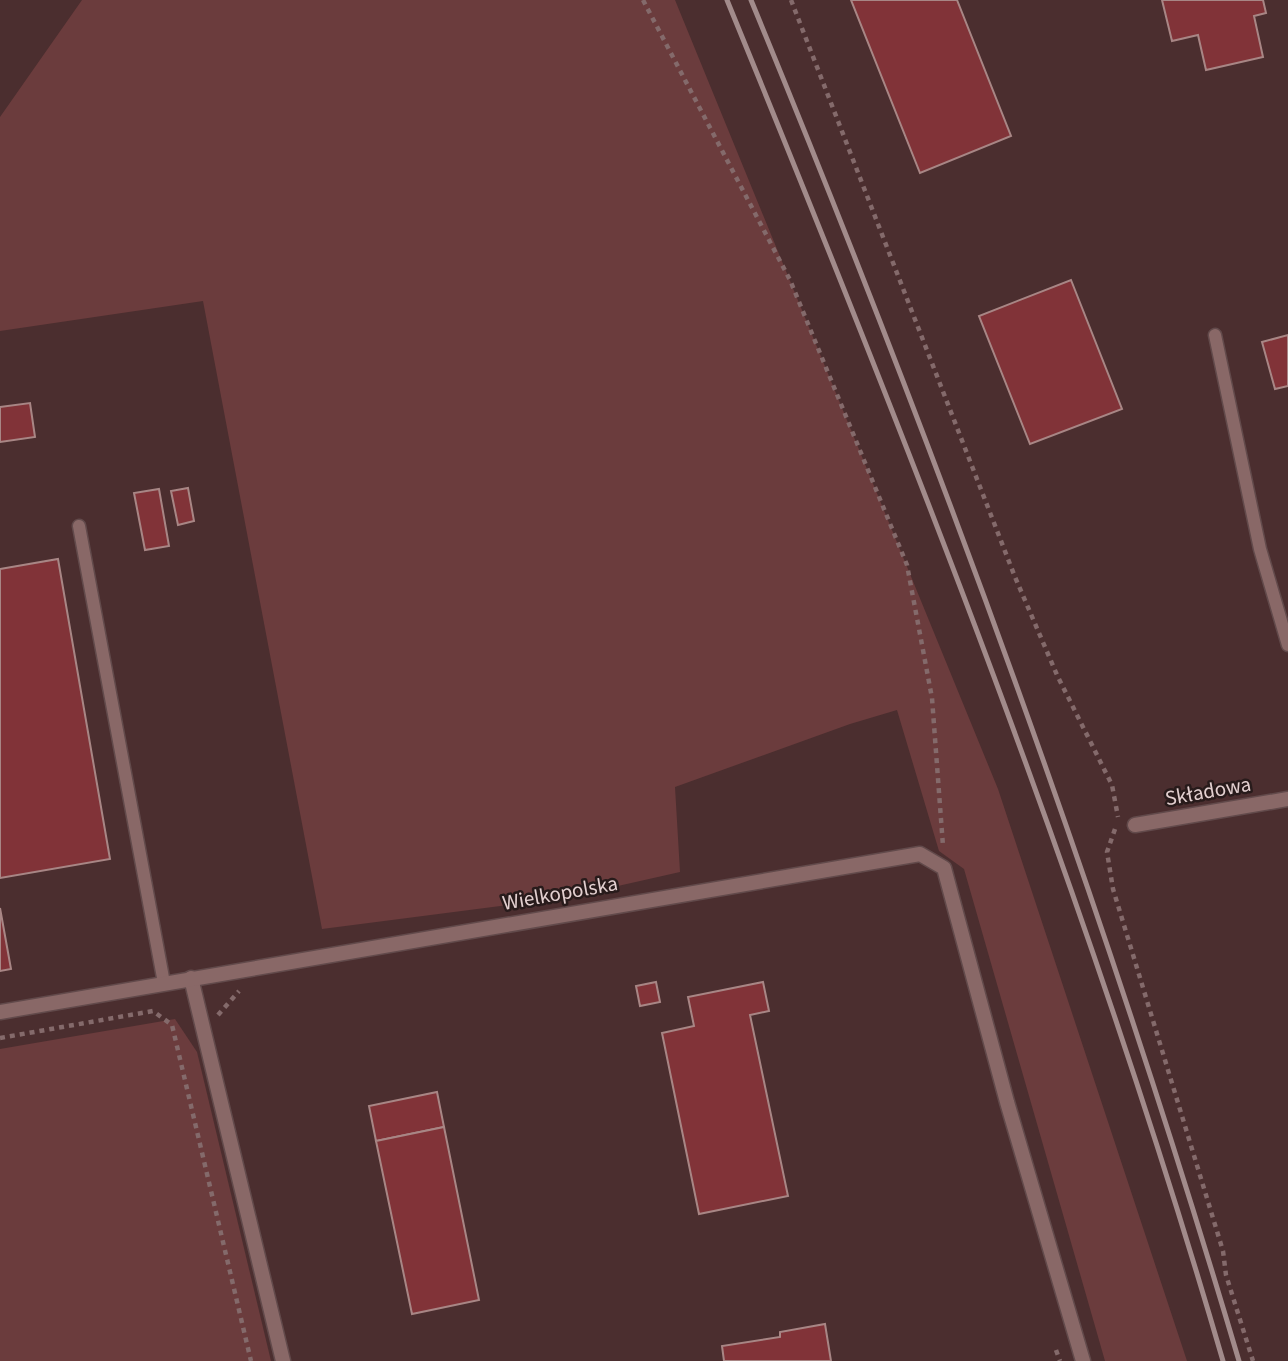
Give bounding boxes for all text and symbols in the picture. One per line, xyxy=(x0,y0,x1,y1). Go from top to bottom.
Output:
street label: Składowa xyxy=(1163,769,1253,813)
street label: Wielkopolska xyxy=(500,868,620,918)

